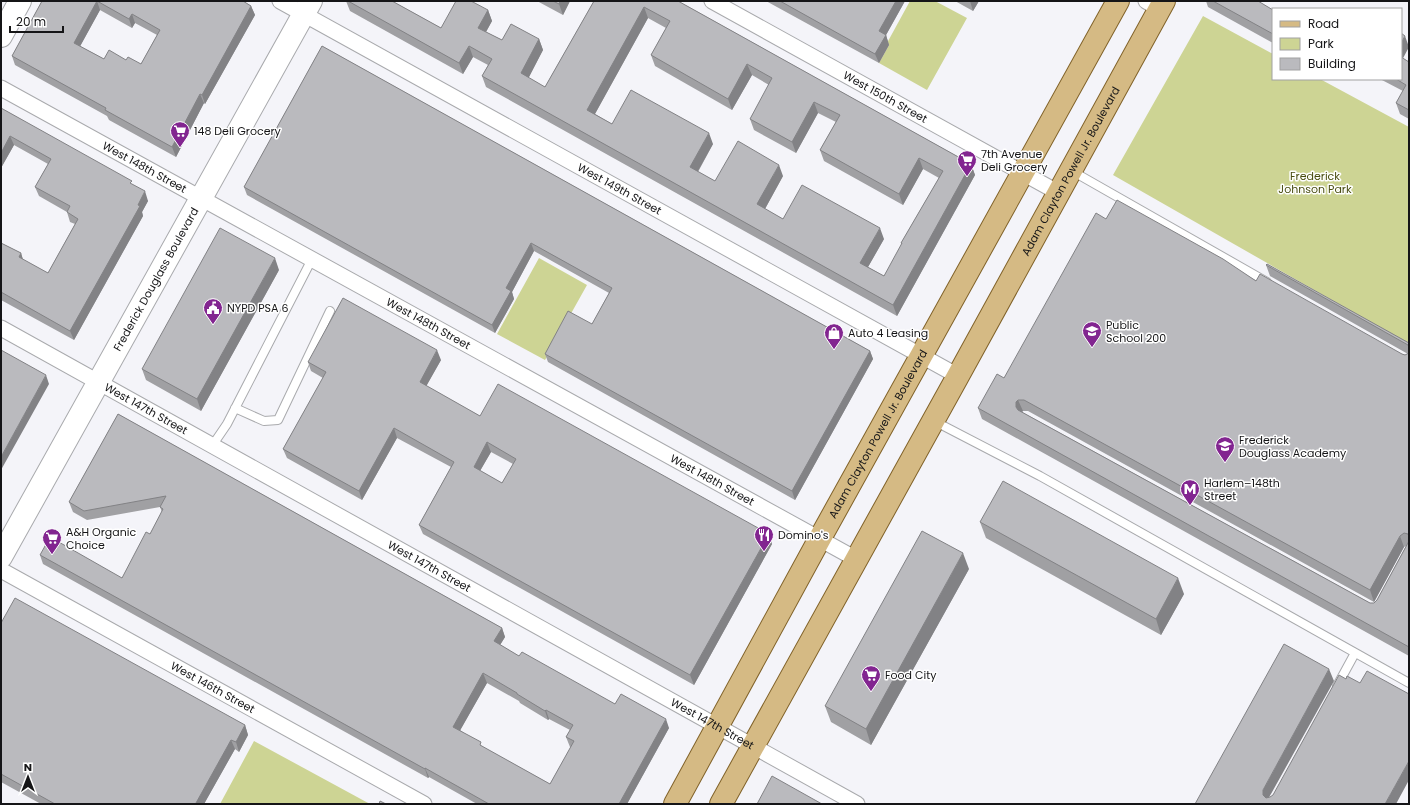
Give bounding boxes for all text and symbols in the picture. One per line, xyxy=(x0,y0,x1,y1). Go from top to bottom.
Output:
scale bar xyxy=(10,8,63,34)
legend xyxy=(1272,8,1402,80)
text: 20 m xyxy=(16,13,46,30)
text: Road xyxy=(1308,15,1339,32)
text: Park xyxy=(1308,35,1335,52)
text: Building xyxy=(1308,55,1356,72)
street label: West 150th Street xyxy=(840,67,930,127)
street label: Adam Clayton Powell Jr. Boulevard xyxy=(1018,84,1124,259)
supermarket icon: 148 Deli Grocery xyxy=(169,120,191,148)
place label: 148 Deli Grocery xyxy=(194,123,282,139)
street label: West 148th Street xyxy=(100,137,190,197)
place label: 7th Avenue Deli Grocery xyxy=(981,146,1048,175)
supermarket icon: 7th Avenue Deli Grocery xyxy=(956,149,978,177)
street label: West 149th Street xyxy=(575,159,664,219)
park label: Frederick Johnson Park xyxy=(1278,168,1352,197)
street label: Frederick Douglass Boulevard xyxy=(109,204,202,354)
street label: West 148th Street xyxy=(383,294,473,353)
public building icon: NYPD PSA 6 xyxy=(202,297,224,325)
place label: NYPD PSA 6 xyxy=(227,300,288,316)
place label: Public School 200 xyxy=(1106,317,1166,346)
school or university icon: Public School 200 xyxy=(1081,320,1103,348)
shop icon: Auto 4 Leasing xyxy=(823,322,845,350)
place label: Auto 4 Leasing xyxy=(848,325,928,341)
street label: Adam Clayton Powell Jr. Boulevard xyxy=(825,347,931,521)
street label: West 147th Street xyxy=(102,379,191,438)
place label: Frederick Douglass Academy xyxy=(1239,432,1347,461)
school or university icon: Frederick Douglass Academy xyxy=(1214,435,1236,463)
street label: West 148th Street xyxy=(667,450,757,509)
place label: Harlem–148th Street xyxy=(1204,475,1280,504)
metro station icon: Harlem–148th Street xyxy=(1179,478,1201,506)
place label: A&H Organic Choice xyxy=(66,524,136,553)
restaurant icon: Domino's xyxy=(753,524,775,552)
supermarket icon: A&H Organic Choice xyxy=(41,527,63,555)
place label: Domino's xyxy=(778,527,829,543)
street label: West 147th Street xyxy=(385,537,474,596)
street label: West 146th Street xyxy=(168,657,258,717)
supermarket icon: Food City xyxy=(860,664,882,692)
place label: Food City xyxy=(885,667,937,683)
street label: West 147th Street xyxy=(668,694,757,753)
north arrow xyxy=(8,757,48,797)
text: N xyxy=(24,759,32,775)

